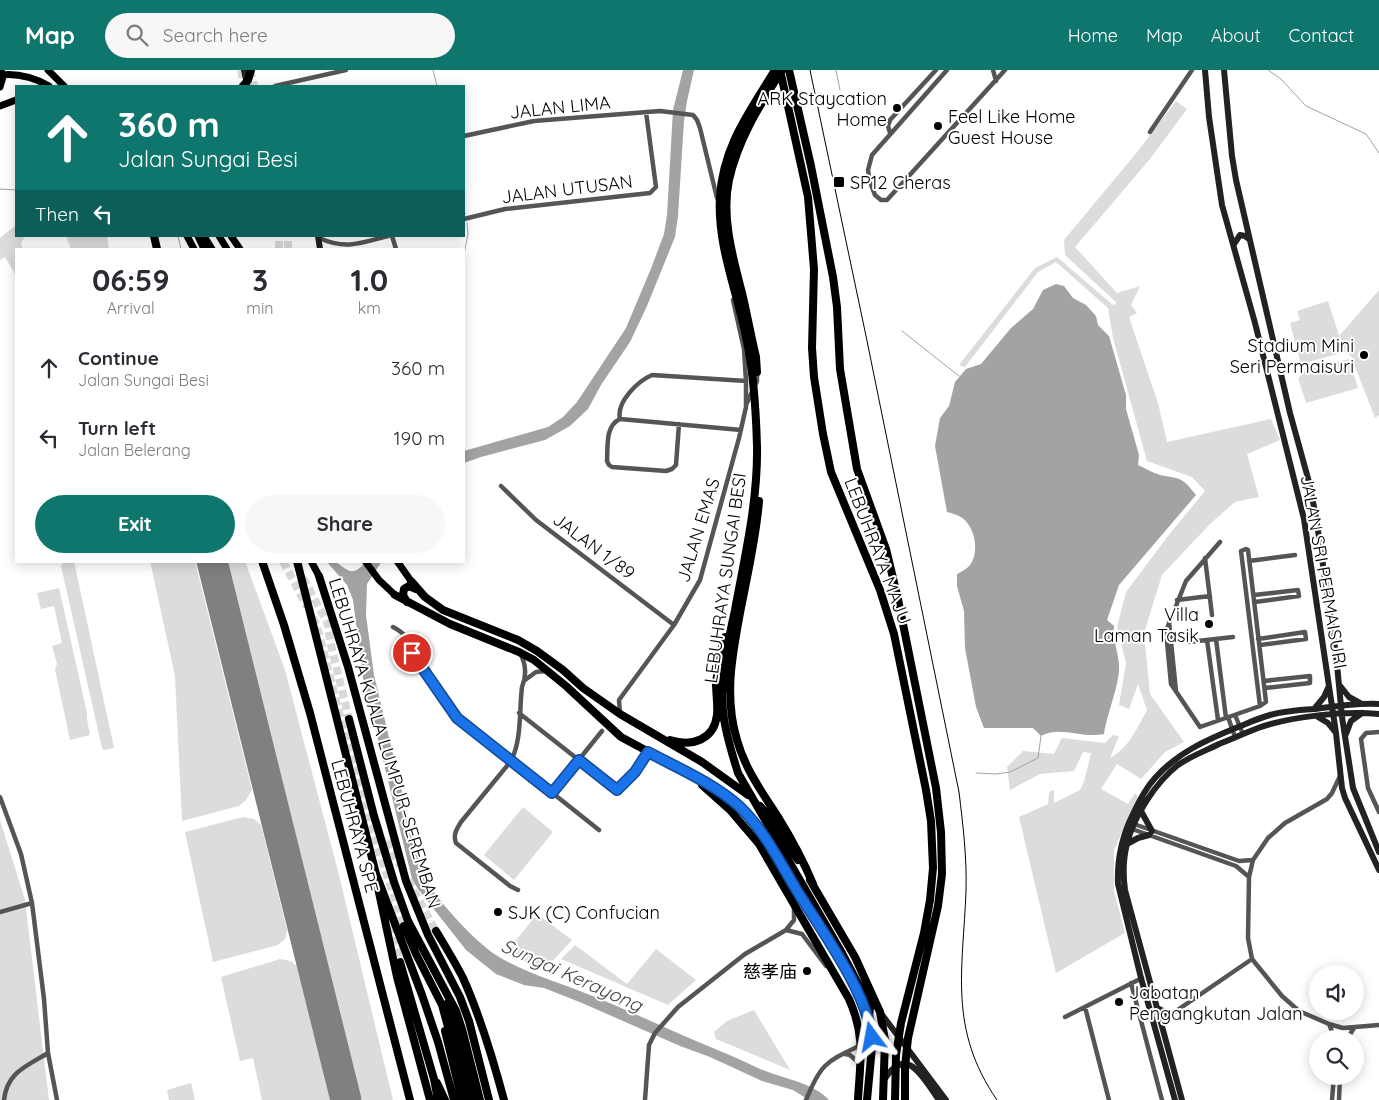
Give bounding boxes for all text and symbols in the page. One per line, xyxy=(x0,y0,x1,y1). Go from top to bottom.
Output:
search box xyxy=(105,13,455,58)
text: Map xyxy=(25,20,75,50)
icon: search xyxy=(123,21,151,49)
text: Search here xyxy=(163,23,268,47)
text: Home xyxy=(1068,24,1118,47)
text: Map xyxy=(1146,24,1183,47)
text: About xyxy=(1211,24,1261,47)
text: Contact xyxy=(1289,24,1354,47)
place label: ARK Staycation Home xyxy=(758,87,887,131)
street label: JALAN LIMA xyxy=(508,90,612,124)
text: 360 m xyxy=(118,102,220,146)
marker: ARK Staycation Home xyxy=(891,102,903,114)
icon: ahead xyxy=(35,105,100,170)
place label: Feel Like Home Guest House xyxy=(948,105,1075,149)
marker: Feel Like Home Guest House xyxy=(932,120,944,132)
text: Jalan Sungai Besi xyxy=(118,145,298,173)
street label: JALAN UTUSAN xyxy=(500,170,634,208)
place label: SP12 Cheras xyxy=(850,171,951,194)
marker: SP12 Cheras xyxy=(832,175,846,189)
icon: left xyxy=(89,200,117,228)
text: Then xyxy=(35,202,79,226)
text: 06:59 xyxy=(92,261,169,299)
text: 3 xyxy=(252,261,268,299)
text: 1.0 xyxy=(351,261,388,299)
text: Arrival xyxy=(107,298,155,318)
text: min xyxy=(246,298,274,318)
text: km xyxy=(358,298,381,318)
place label: Stadium Mini Seri Permaisuri xyxy=(1230,334,1354,378)
text: Continue xyxy=(78,346,159,370)
marker: Stadium Mini Seri Permaisuri xyxy=(1358,349,1370,361)
icon: ahead xyxy=(35,354,63,382)
text: 360 m xyxy=(391,356,445,380)
text: Jalan Sungai Besi xyxy=(78,370,209,390)
text: Turn left xyxy=(78,416,156,440)
icon: left xyxy=(35,424,63,452)
text: 190 m xyxy=(394,426,445,450)
text: Jalan Belerang xyxy=(78,440,191,460)
street label: LEBUHRAYA SUNGAI BESI xyxy=(699,471,751,685)
street label: JALAN SRI PERMAISURI xyxy=(1296,473,1352,671)
street label: LEBUHRAYA MAJU xyxy=(839,474,917,628)
street label: JALAN EMAS xyxy=(671,475,725,585)
button: Exit xyxy=(35,495,235,553)
button: Share xyxy=(245,495,445,553)
street label: JALAN 1/89 xyxy=(548,508,640,584)
street label: LEBUHRAYA KUALA LUMPUR–SEREMBAN xyxy=(324,575,446,911)
place label: Villa Laman Tasik xyxy=(1094,603,1199,647)
marker: Villa Laman Tasik xyxy=(1203,618,1215,630)
pin xyxy=(391,632,433,674)
icon: arrive xyxy=(398,639,426,667)
street label: LEBUHRAYA SPE xyxy=(326,757,384,895)
place label: SJK (C) Confucian xyxy=(508,901,660,924)
marker: SJK (C) Confucian xyxy=(492,906,504,918)
water label: Sungai Kerayong xyxy=(498,933,647,1017)
place label: 慈孝庙 xyxy=(743,960,797,983)
marker: 慈孝庙 xyxy=(801,965,813,977)
map controls xyxy=(1309,965,1364,1085)
button: sound xyxy=(1309,965,1364,1020)
place label: Jabatan Pengangkutan Jalan xyxy=(1129,981,1303,1025)
marker: Jabatan Pengangkutan Jalan xyxy=(1113,996,1125,1008)
position arrow xyxy=(845,1010,897,1062)
button: search xyxy=(1309,1030,1364,1085)

